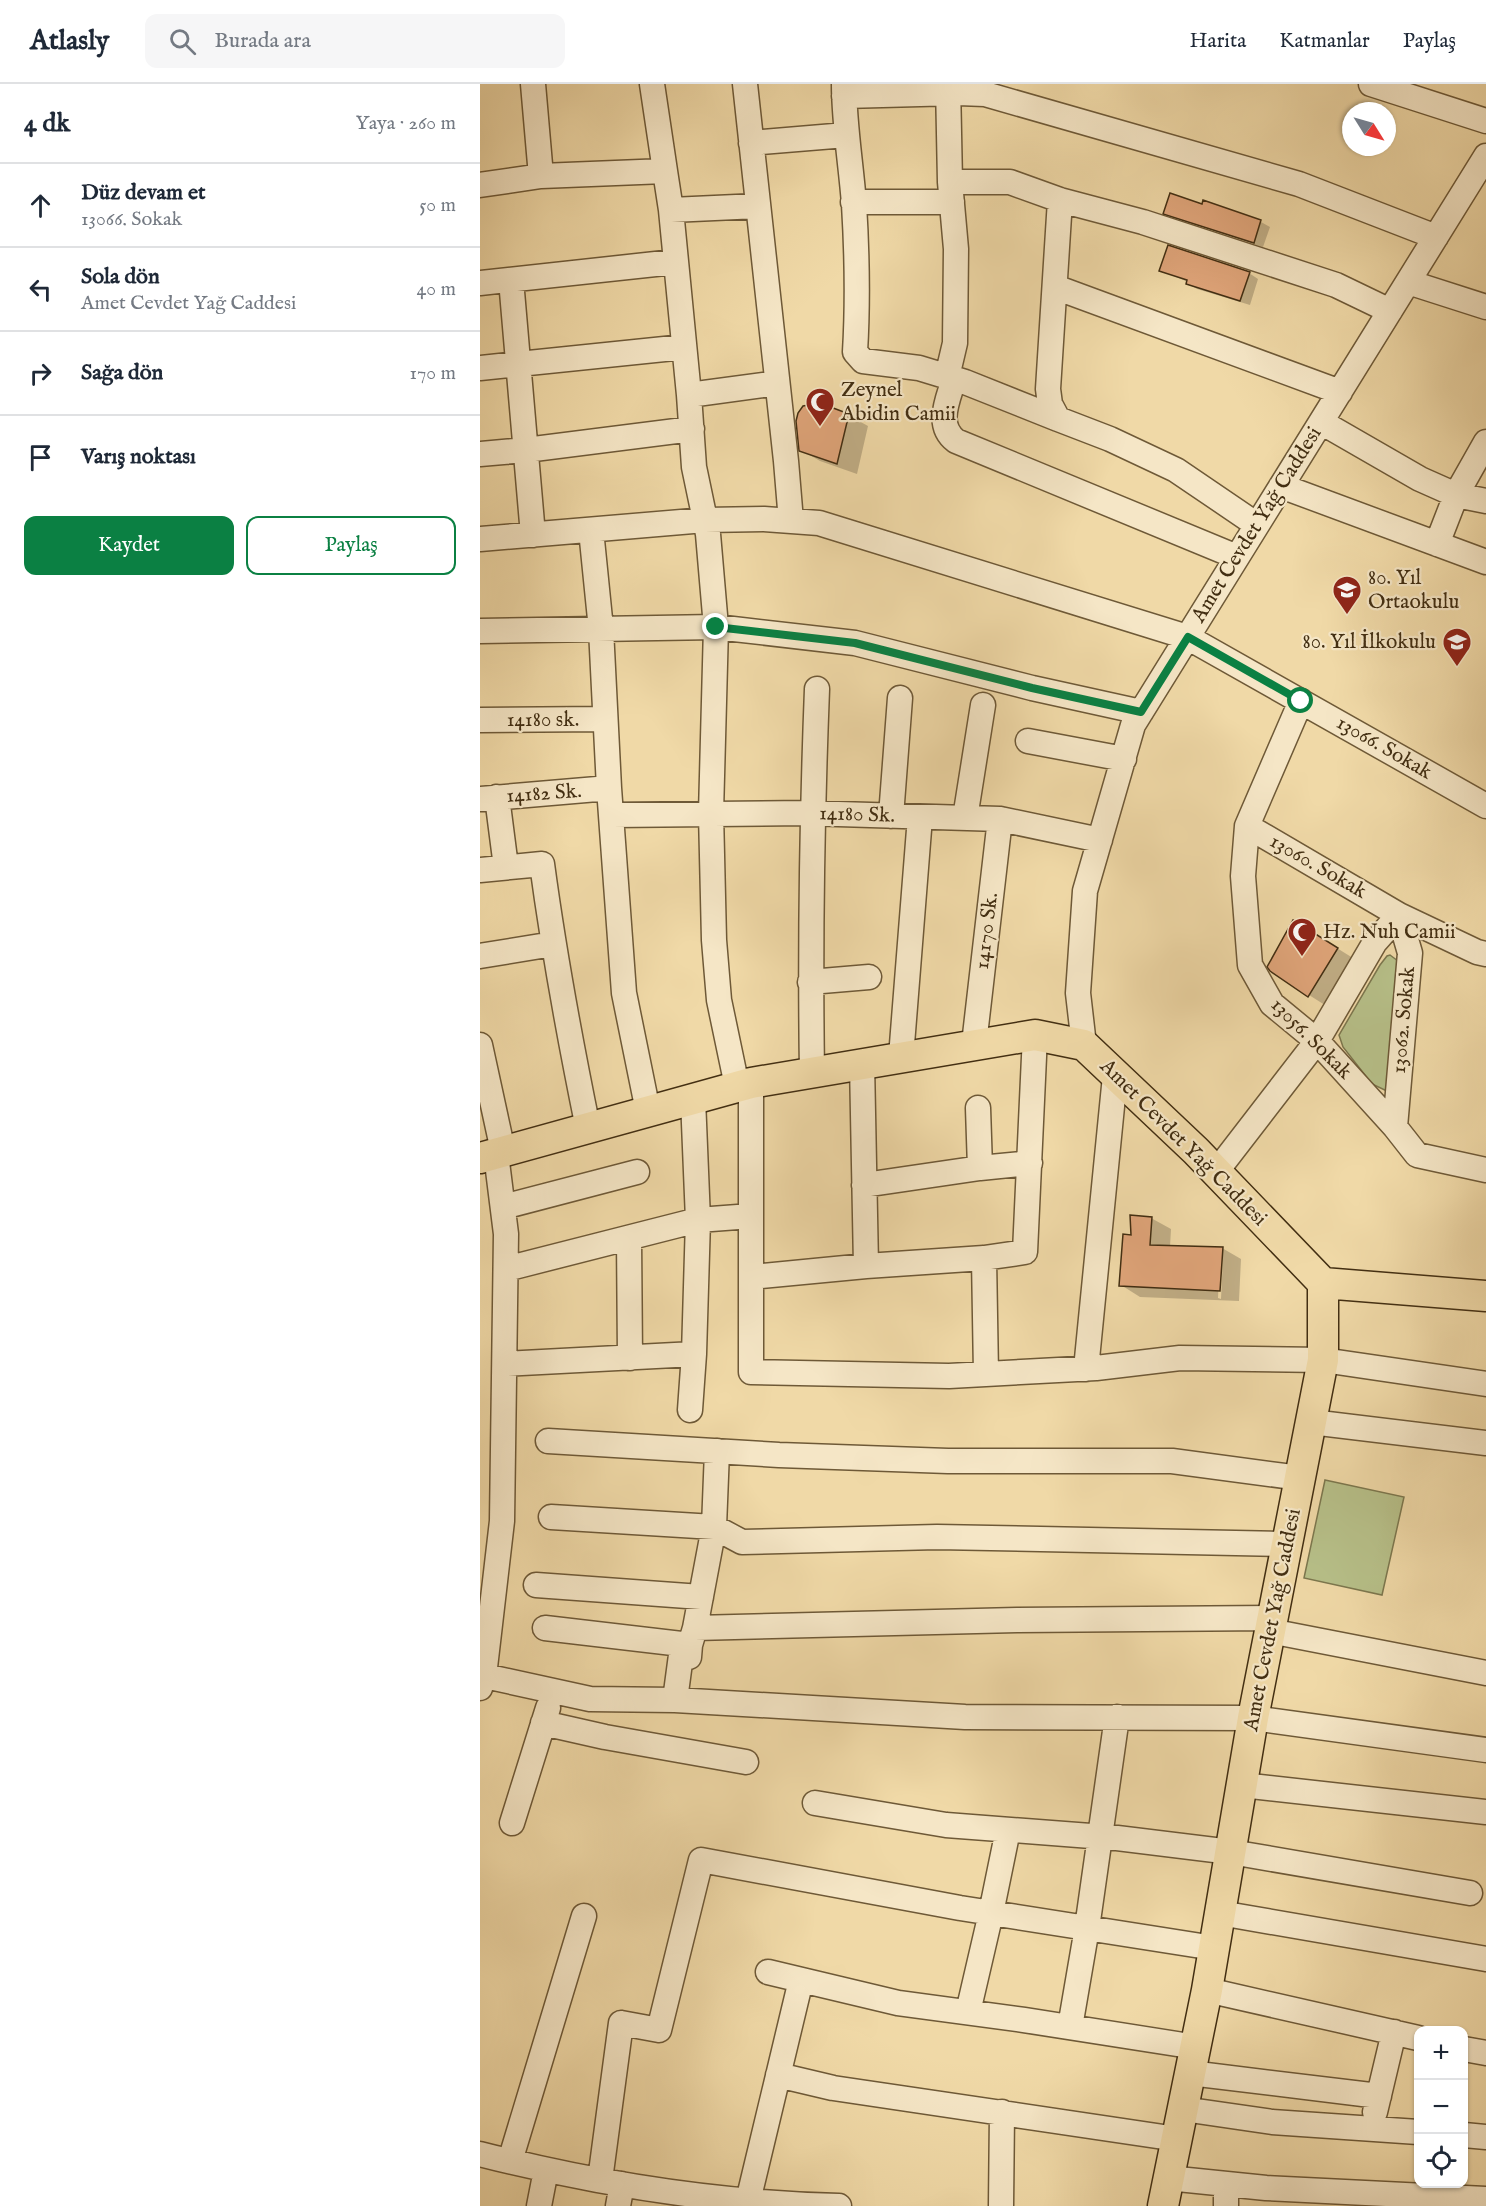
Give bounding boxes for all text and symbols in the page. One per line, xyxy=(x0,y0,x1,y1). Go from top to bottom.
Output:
search box xyxy=(145,14,565,68)
text: Atlasly xyxy=(30,24,109,59)
icon: search xyxy=(166,25,199,58)
text: Burada ara xyxy=(214,27,311,55)
text: Harita xyxy=(1190,28,1246,55)
text: Katmanlar xyxy=(1279,28,1370,55)
text: Paylaş xyxy=(1403,28,1456,55)
north arrow xyxy=(1342,102,1396,156)
text: 4 dk xyxy=(24,107,70,140)
text: Yaya · 260 m xyxy=(356,111,456,136)
text: Düz devam et xyxy=(81,179,206,207)
icon: ahead xyxy=(24,189,57,222)
text: 50 m xyxy=(419,193,456,218)
text: 13066. Sokak xyxy=(81,207,182,232)
text: Sola dön xyxy=(81,263,160,291)
icon: left xyxy=(24,273,57,306)
text: 40 m xyxy=(417,277,456,302)
text: Amet Cevdet Yağ Caddesi xyxy=(81,291,296,316)
icon: right xyxy=(24,357,57,390)
text: Sağa dön xyxy=(81,359,163,387)
text: 170 m xyxy=(410,361,456,386)
place label: Zeynel Abidin Camii xyxy=(840,377,956,428)
mosque icon: Zeynel Abidin Camii xyxy=(804,386,836,428)
street label: Amet Cevdet Yağ Caddesi xyxy=(1185,422,1328,629)
icon: arrive xyxy=(24,441,57,474)
text: Varış noktası xyxy=(81,443,196,471)
button: Kaydet xyxy=(24,516,234,575)
button: Paylaş xyxy=(246,516,456,575)
place label: 80. Yıl Ortaokulu xyxy=(1368,565,1459,616)
school or university icon: 80. Yıl Ortaokulu xyxy=(1331,574,1363,616)
route end xyxy=(702,613,728,639)
school or university icon: 80. Yıl İlkokulu xyxy=(1441,626,1473,668)
place label: 80. Yıl İlkokulu xyxy=(1302,629,1436,656)
route start xyxy=(1287,687,1313,713)
street label: 14180 sk. xyxy=(507,707,579,734)
street label: 13066. Sokak xyxy=(1331,710,1437,787)
street label: 14182 Sk. xyxy=(505,778,583,810)
street label: 14180 Sk. xyxy=(819,800,895,830)
street label: 13060. Sokak xyxy=(1265,828,1372,906)
street label: 14170 Sk. xyxy=(969,891,1005,971)
mosque icon: Hz. Nuh Camii xyxy=(1286,916,1318,958)
place label: Hz. Nuh Camii xyxy=(1323,919,1456,946)
street label: 13062. Sokak xyxy=(1386,965,1422,1075)
street label: 13056. Sokak xyxy=(1264,992,1358,1086)
street label: Amet Cevdet Yağ Caddesi xyxy=(1093,1053,1272,1232)
street label: Amet Cevdet Yağ Caddesi xyxy=(1238,1506,1308,1735)
map controls xyxy=(1414,2026,1468,2188)
button: + xyxy=(1414,2026,1468,2080)
button: − xyxy=(1414,2080,1468,2134)
button: locate xyxy=(1414,2134,1468,2188)

